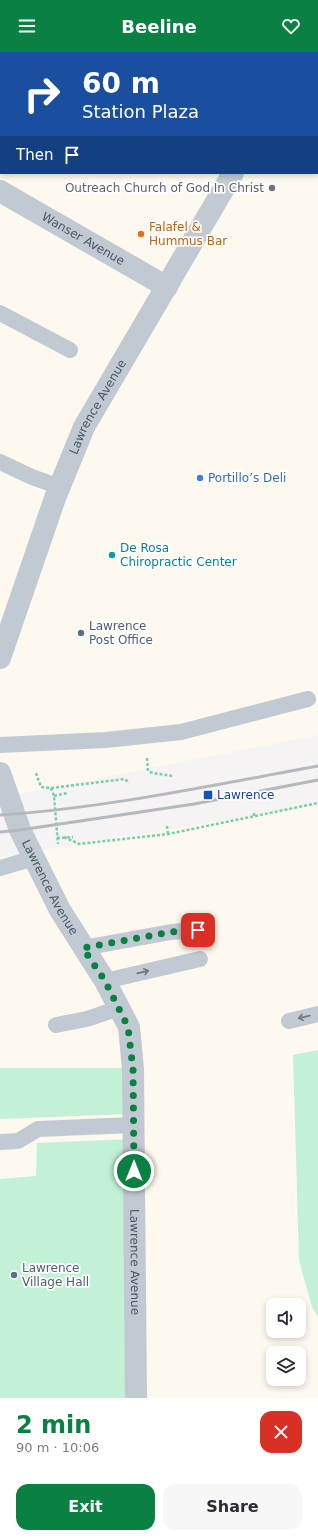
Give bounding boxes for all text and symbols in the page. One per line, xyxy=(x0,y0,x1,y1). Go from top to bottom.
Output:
icon: menu xyxy=(16,15,38,37)
icon: heart xyxy=(280,15,302,37)
text: Beeline xyxy=(121,16,197,37)
text: 60 m xyxy=(82,67,160,100)
icon: right xyxy=(16,68,68,120)
text: Station Plaza xyxy=(82,101,199,122)
icon: arrive xyxy=(61,144,83,166)
text: Then xyxy=(16,146,53,164)
place label: Outreach Church of God In Christ xyxy=(65,181,264,195)
marker: Outreach Church of God In Christ xyxy=(267,183,277,193)
street label: Wanser Avenue xyxy=(39,210,127,268)
place label: Falafel & Hummus Bar xyxy=(149,220,227,248)
marker: Falafel & Hummus Bar xyxy=(136,229,146,239)
street label: Lawrence Avenue xyxy=(67,357,129,456)
place label: Portillo’s Deli xyxy=(208,471,286,485)
marker: Portillo’s Deli xyxy=(195,473,205,483)
place label: De Rosa Chiropractic Center xyxy=(120,541,237,569)
marker: De Rosa Chiropractic Center xyxy=(107,550,117,560)
place label: Lawrence Post Office xyxy=(89,619,153,647)
marker: Lawrence Post Office xyxy=(76,628,86,638)
place label: Lawrence xyxy=(217,788,275,802)
marker: Lawrence xyxy=(202,789,214,801)
street label: Lawrence Avenue xyxy=(19,837,81,938)
pin xyxy=(181,913,215,947)
icon: arrive xyxy=(187,919,209,941)
one-way arrow xyxy=(136,968,149,976)
one-way arrow xyxy=(297,1014,310,1022)
position arrow xyxy=(113,1150,155,1192)
street label: Lawrence Avenue xyxy=(127,1209,142,1315)
place label: Lawrence Village Hall xyxy=(22,1261,89,1289)
marker: Lawrence Village Hall xyxy=(9,1270,19,1280)
map controls xyxy=(266,1298,306,1386)
button: sound xyxy=(266,1298,306,1338)
button: layers xyxy=(266,1346,306,1386)
text: 2 min xyxy=(16,1411,91,1439)
button: close xyxy=(260,1411,302,1453)
text: 90 m · 10:06 xyxy=(16,1440,99,1455)
button: Exit xyxy=(16,1484,155,1530)
button: Share xyxy=(163,1484,302,1530)

